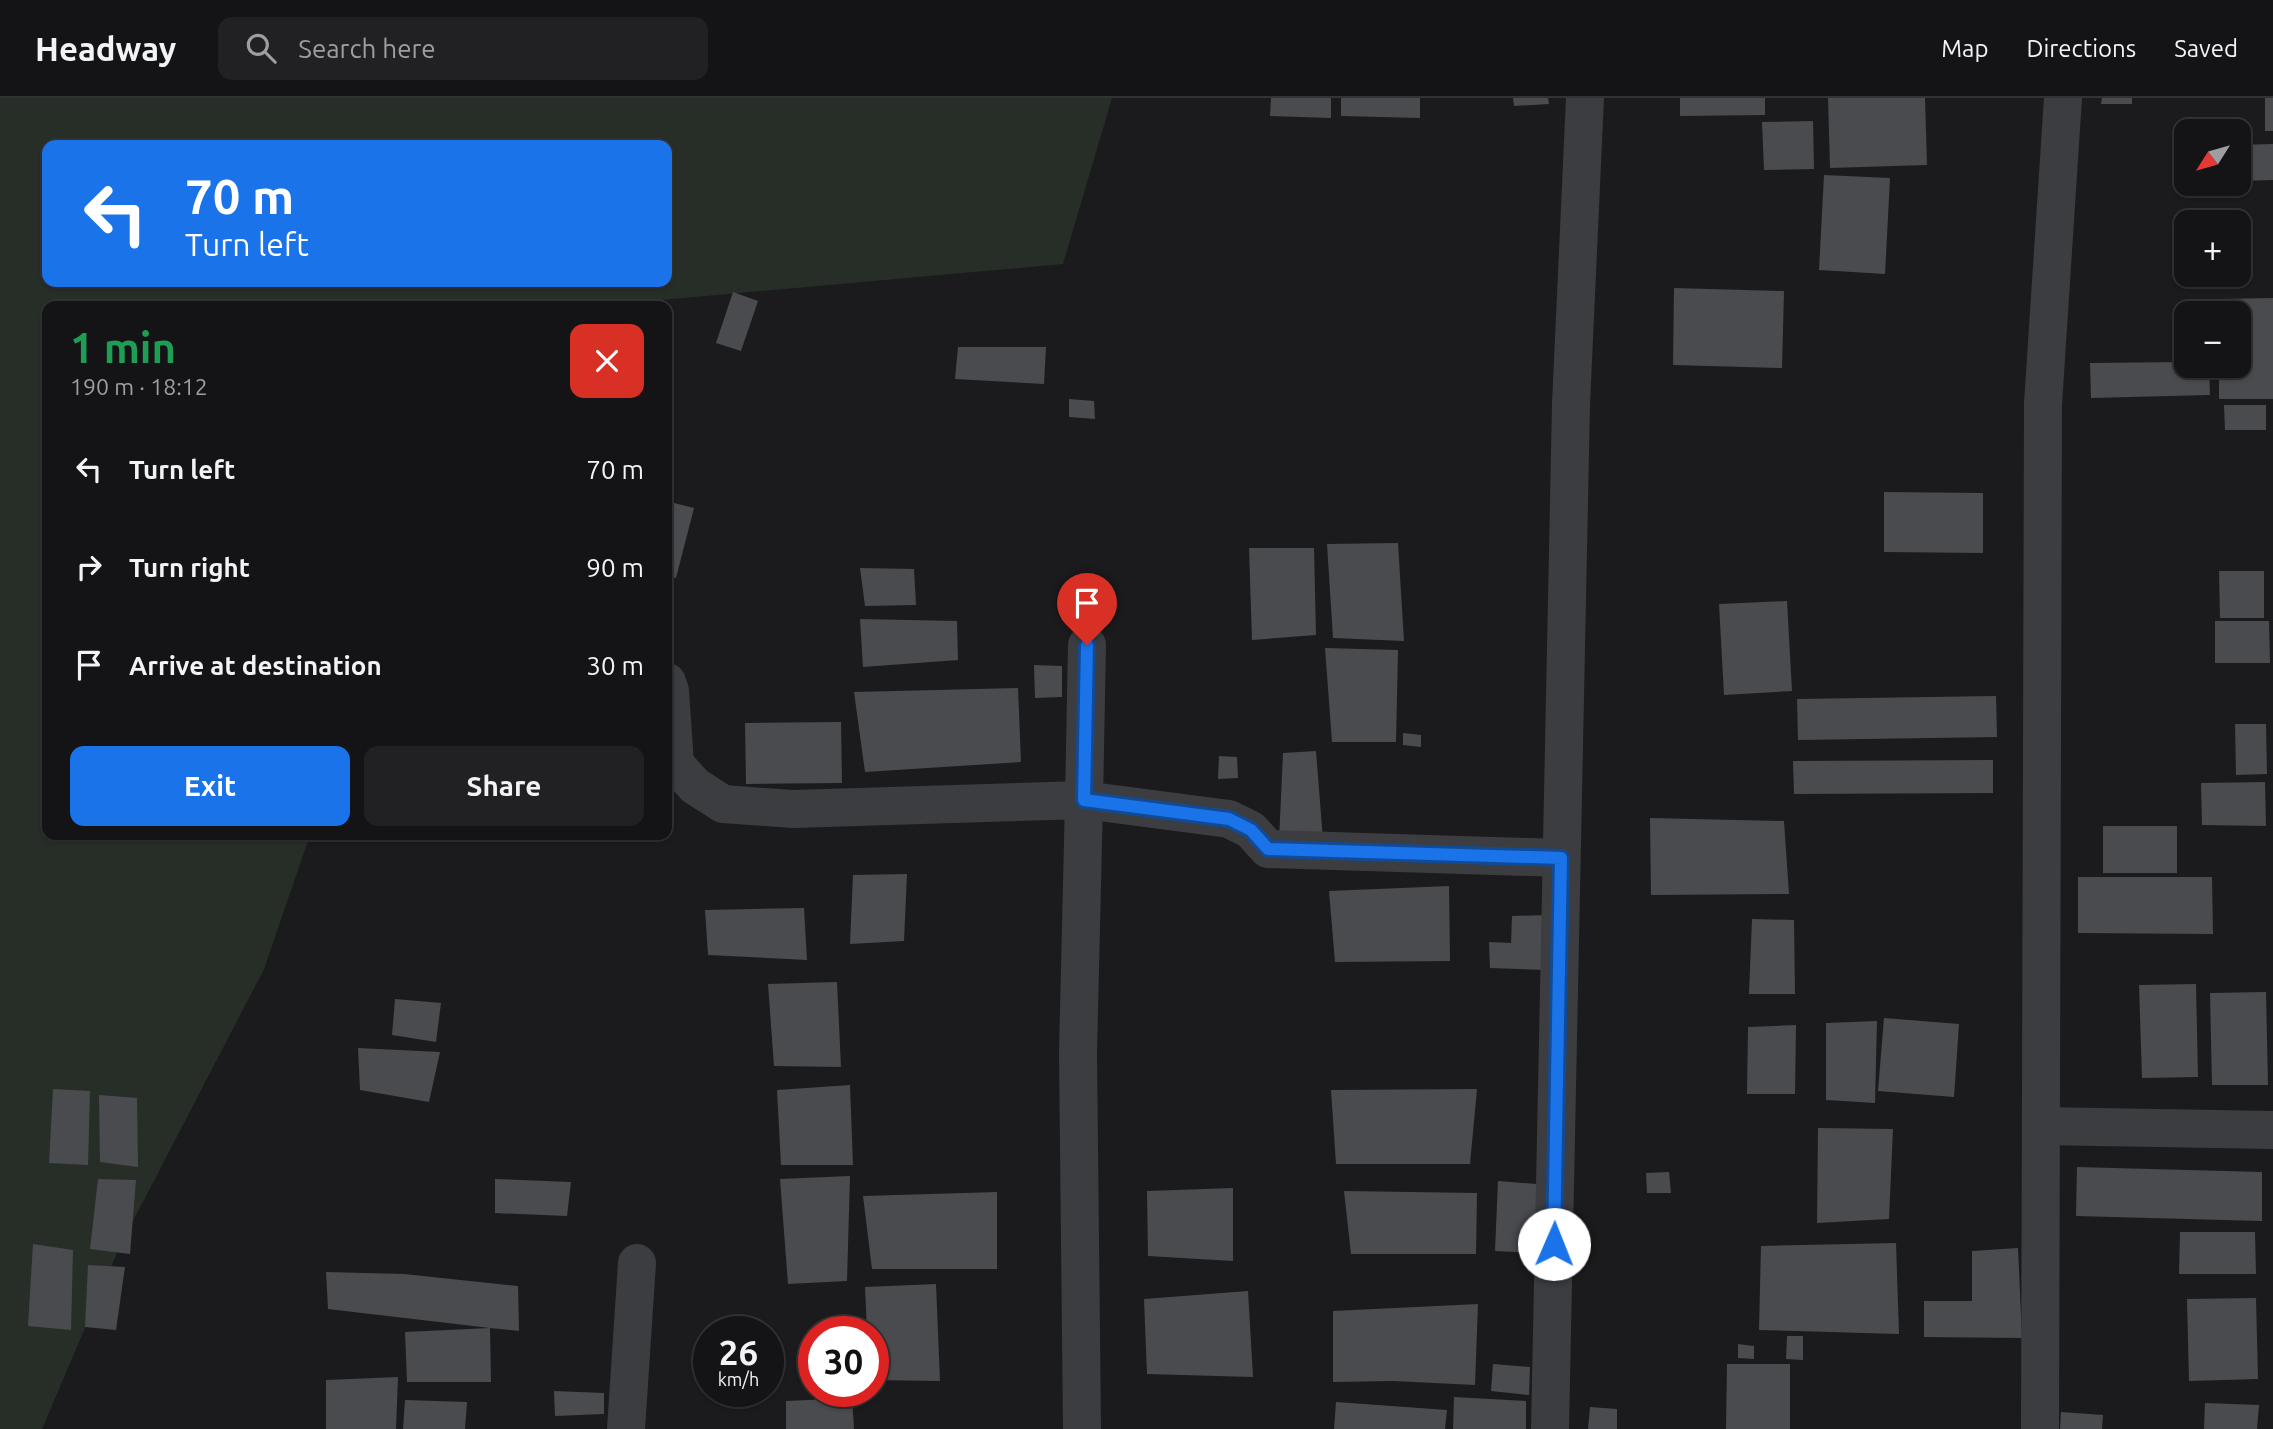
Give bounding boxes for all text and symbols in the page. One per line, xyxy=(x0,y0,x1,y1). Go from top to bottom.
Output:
search box xyxy=(218,17,708,80)
icon: search xyxy=(242,29,280,67)
text: Headway xyxy=(35,30,176,67)
text: Search here xyxy=(298,34,436,63)
text: Map xyxy=(1941,35,1988,62)
text: Directions xyxy=(2026,35,2136,62)
text: Saved xyxy=(2174,35,2238,62)
north arrow xyxy=(2174,119,2250,196)
map controls xyxy=(2174,119,2251,378)
icon: left xyxy=(70,168,161,259)
text: 70 m xyxy=(185,168,294,223)
button: + xyxy=(2174,210,2251,287)
text: Turn left xyxy=(185,226,309,262)
button: − xyxy=(2174,301,2251,378)
text: 1 min xyxy=(70,324,176,371)
button: close xyxy=(570,324,644,398)
text: 190 m · 18:12 xyxy=(70,374,208,399)
icon: left xyxy=(70,450,108,488)
text: Turn left xyxy=(129,455,235,484)
text: 70 m xyxy=(586,455,644,484)
icon: right xyxy=(70,548,108,586)
text: Turn right xyxy=(129,553,250,582)
text: 90 m xyxy=(586,553,644,582)
pin xyxy=(1057,573,1117,645)
icon: arrive xyxy=(1068,584,1106,622)
icon: arrive xyxy=(70,646,108,684)
text: Arrive at destination xyxy=(129,651,382,680)
text: 30 m xyxy=(586,651,644,680)
button: Exit xyxy=(70,746,350,826)
button: Share xyxy=(364,746,644,826)
position arrow xyxy=(1517,1207,1591,1281)
speed limit sign: 30 xyxy=(798,1316,889,1407)
text: 26 xyxy=(719,1332,758,1372)
text: km/h xyxy=(718,1369,759,1389)

